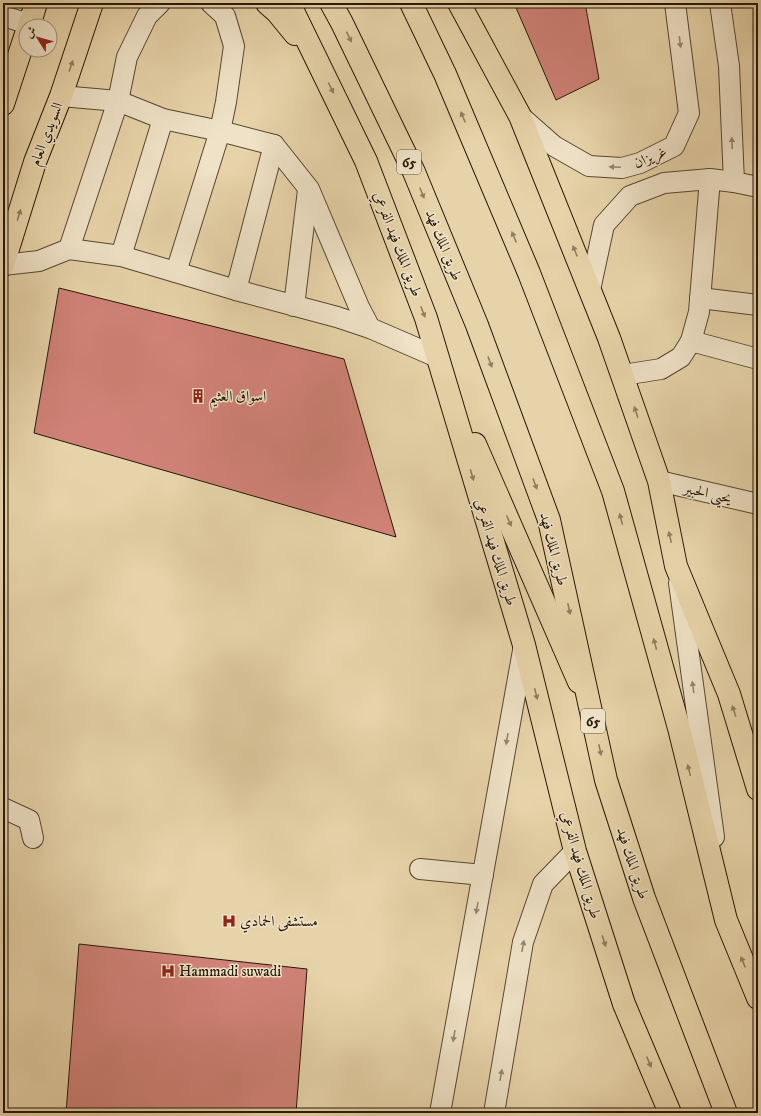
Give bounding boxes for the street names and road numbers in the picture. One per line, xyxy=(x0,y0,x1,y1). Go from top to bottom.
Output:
street label: السويدي العام xyxy=(26,100,70,170)
street label: غريزان xyxy=(631,142,670,174)
road number: 65 xyxy=(397,150,421,174)
street label: طريق الملك فهد الفرعي xyxy=(367,189,426,300)
street label: طريق الملك فهد xyxy=(421,207,466,284)
street label: يحيى الحبير xyxy=(680,478,734,511)
street label: طريق الملك فهد الفرعي xyxy=(468,496,521,609)
street label: طريق الملك فهد xyxy=(535,510,572,588)
road number: 65 xyxy=(581,709,605,733)
street label: طريق الملك فهد الفرعي xyxy=(554,809,605,922)
street label: طريق الملك فهد xyxy=(612,825,653,902)

